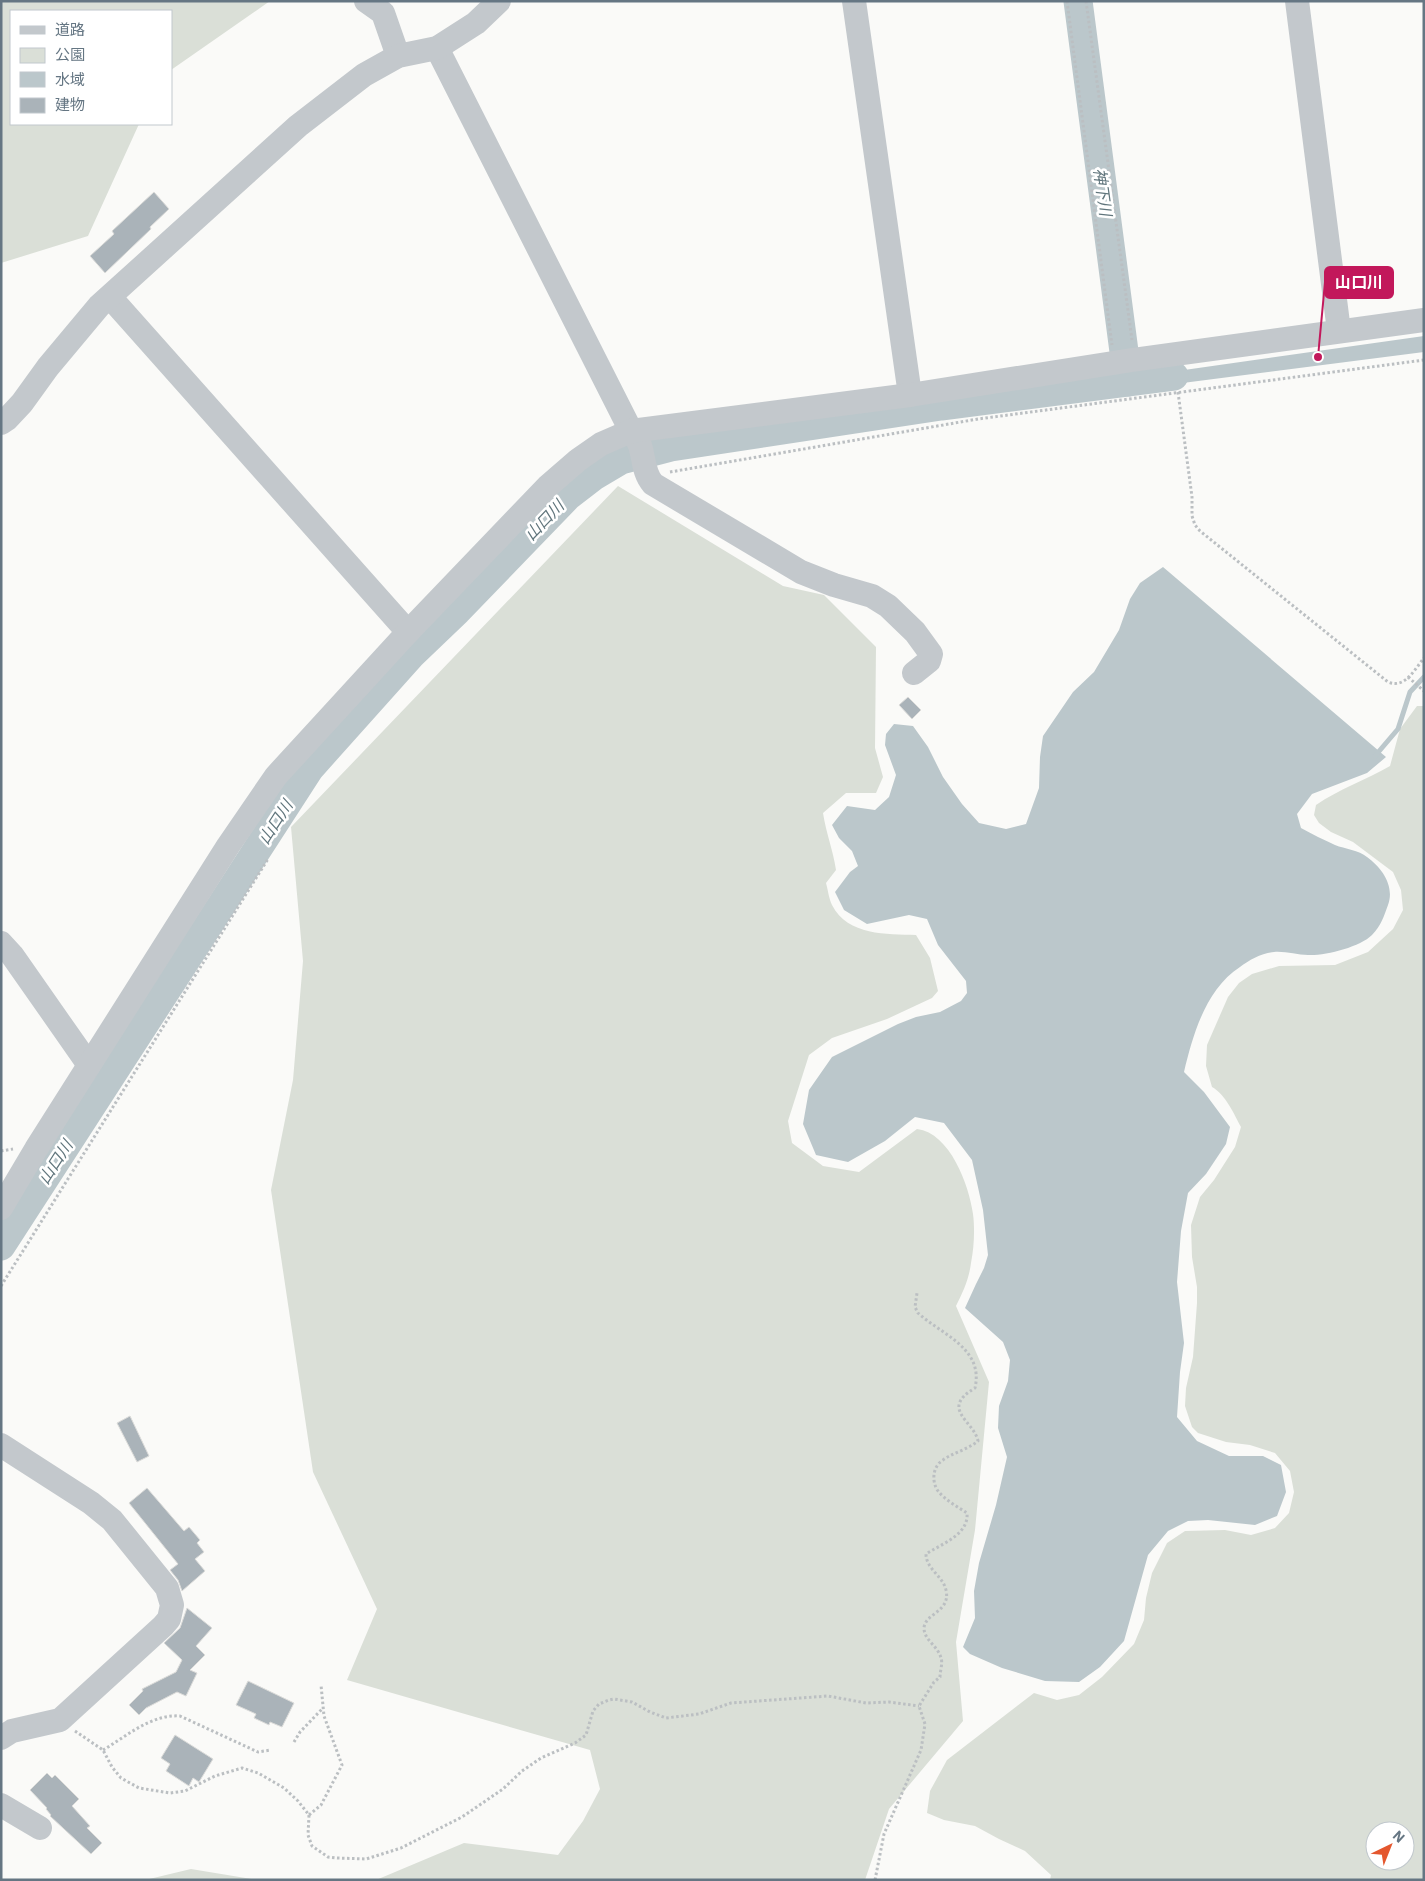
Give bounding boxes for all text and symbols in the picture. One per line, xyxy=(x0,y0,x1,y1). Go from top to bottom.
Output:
legend xyxy=(10,10,172,125)
text: 道路 xyxy=(55,20,85,39)
text: 公園 xyxy=(55,45,85,64)
text: 水域 xyxy=(55,70,85,89)
text: 建物 xyxy=(55,95,85,114)
water label: 神下川 xyxy=(1090,167,1117,219)
callout: 山口川 xyxy=(1325,267,1393,298)
text: 山口川 xyxy=(1335,272,1383,292)
water label: 山口川 xyxy=(520,494,569,544)
water label: 山口川 xyxy=(254,795,298,848)
water label: 山口川 xyxy=(34,1135,78,1188)
north arrow xyxy=(1365,1821,1415,1871)
text: N xyxy=(1389,1826,1409,1847)

